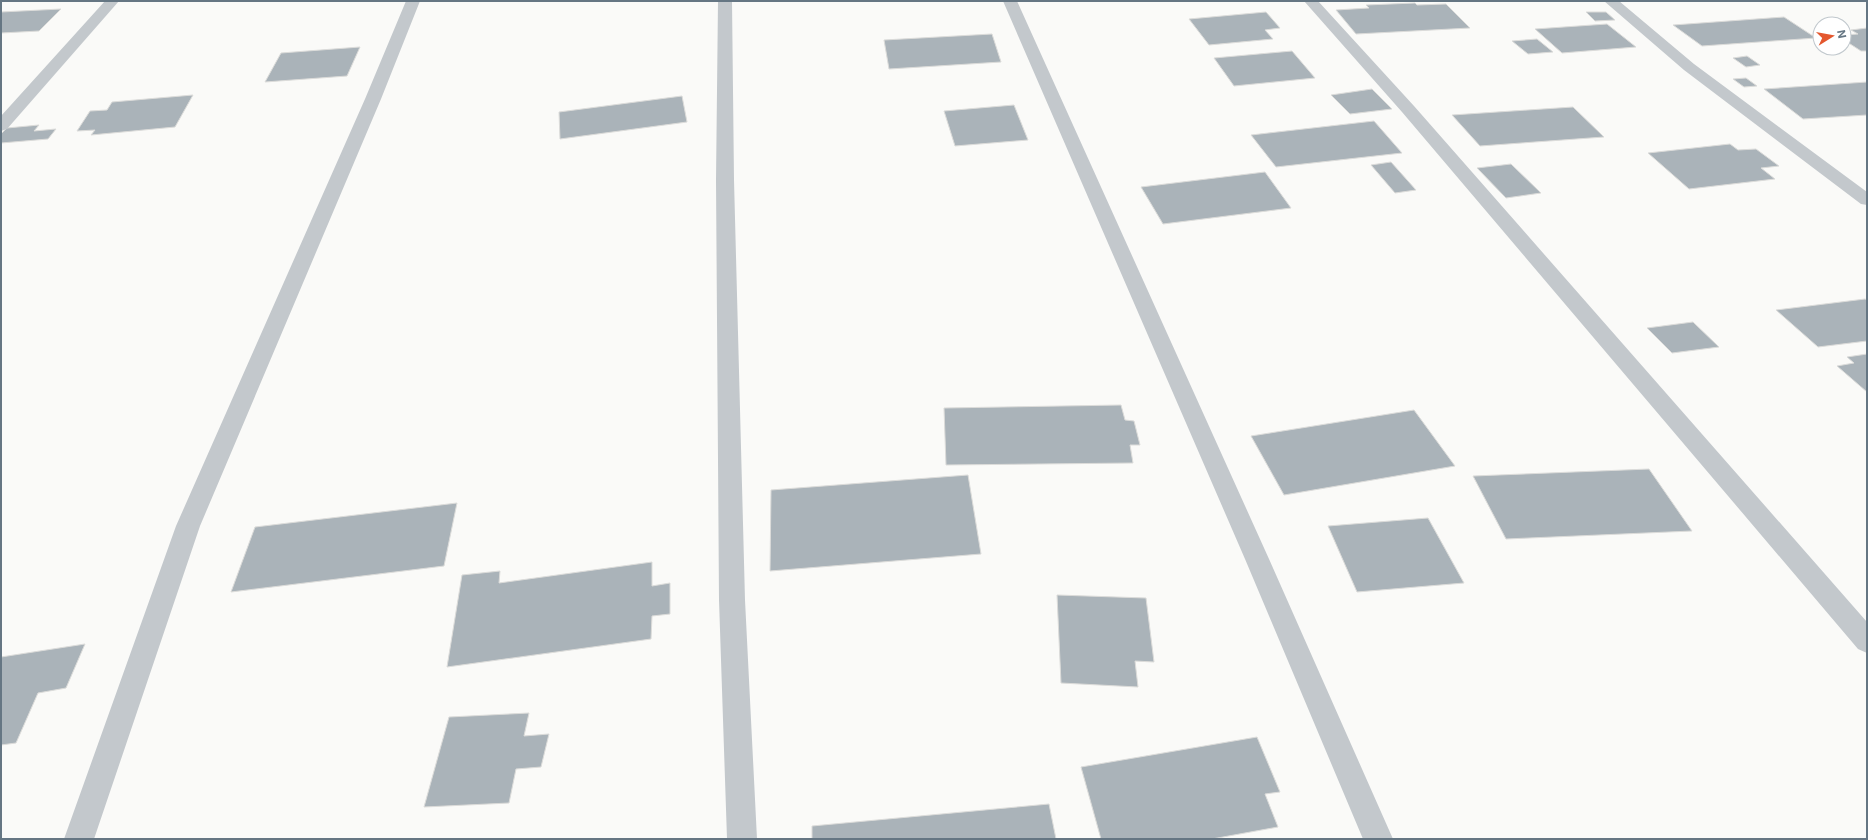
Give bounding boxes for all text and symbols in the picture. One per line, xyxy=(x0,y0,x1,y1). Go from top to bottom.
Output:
north arrow xyxy=(1812,16,1852,56)
text: N xyxy=(1834,29,1849,40)

